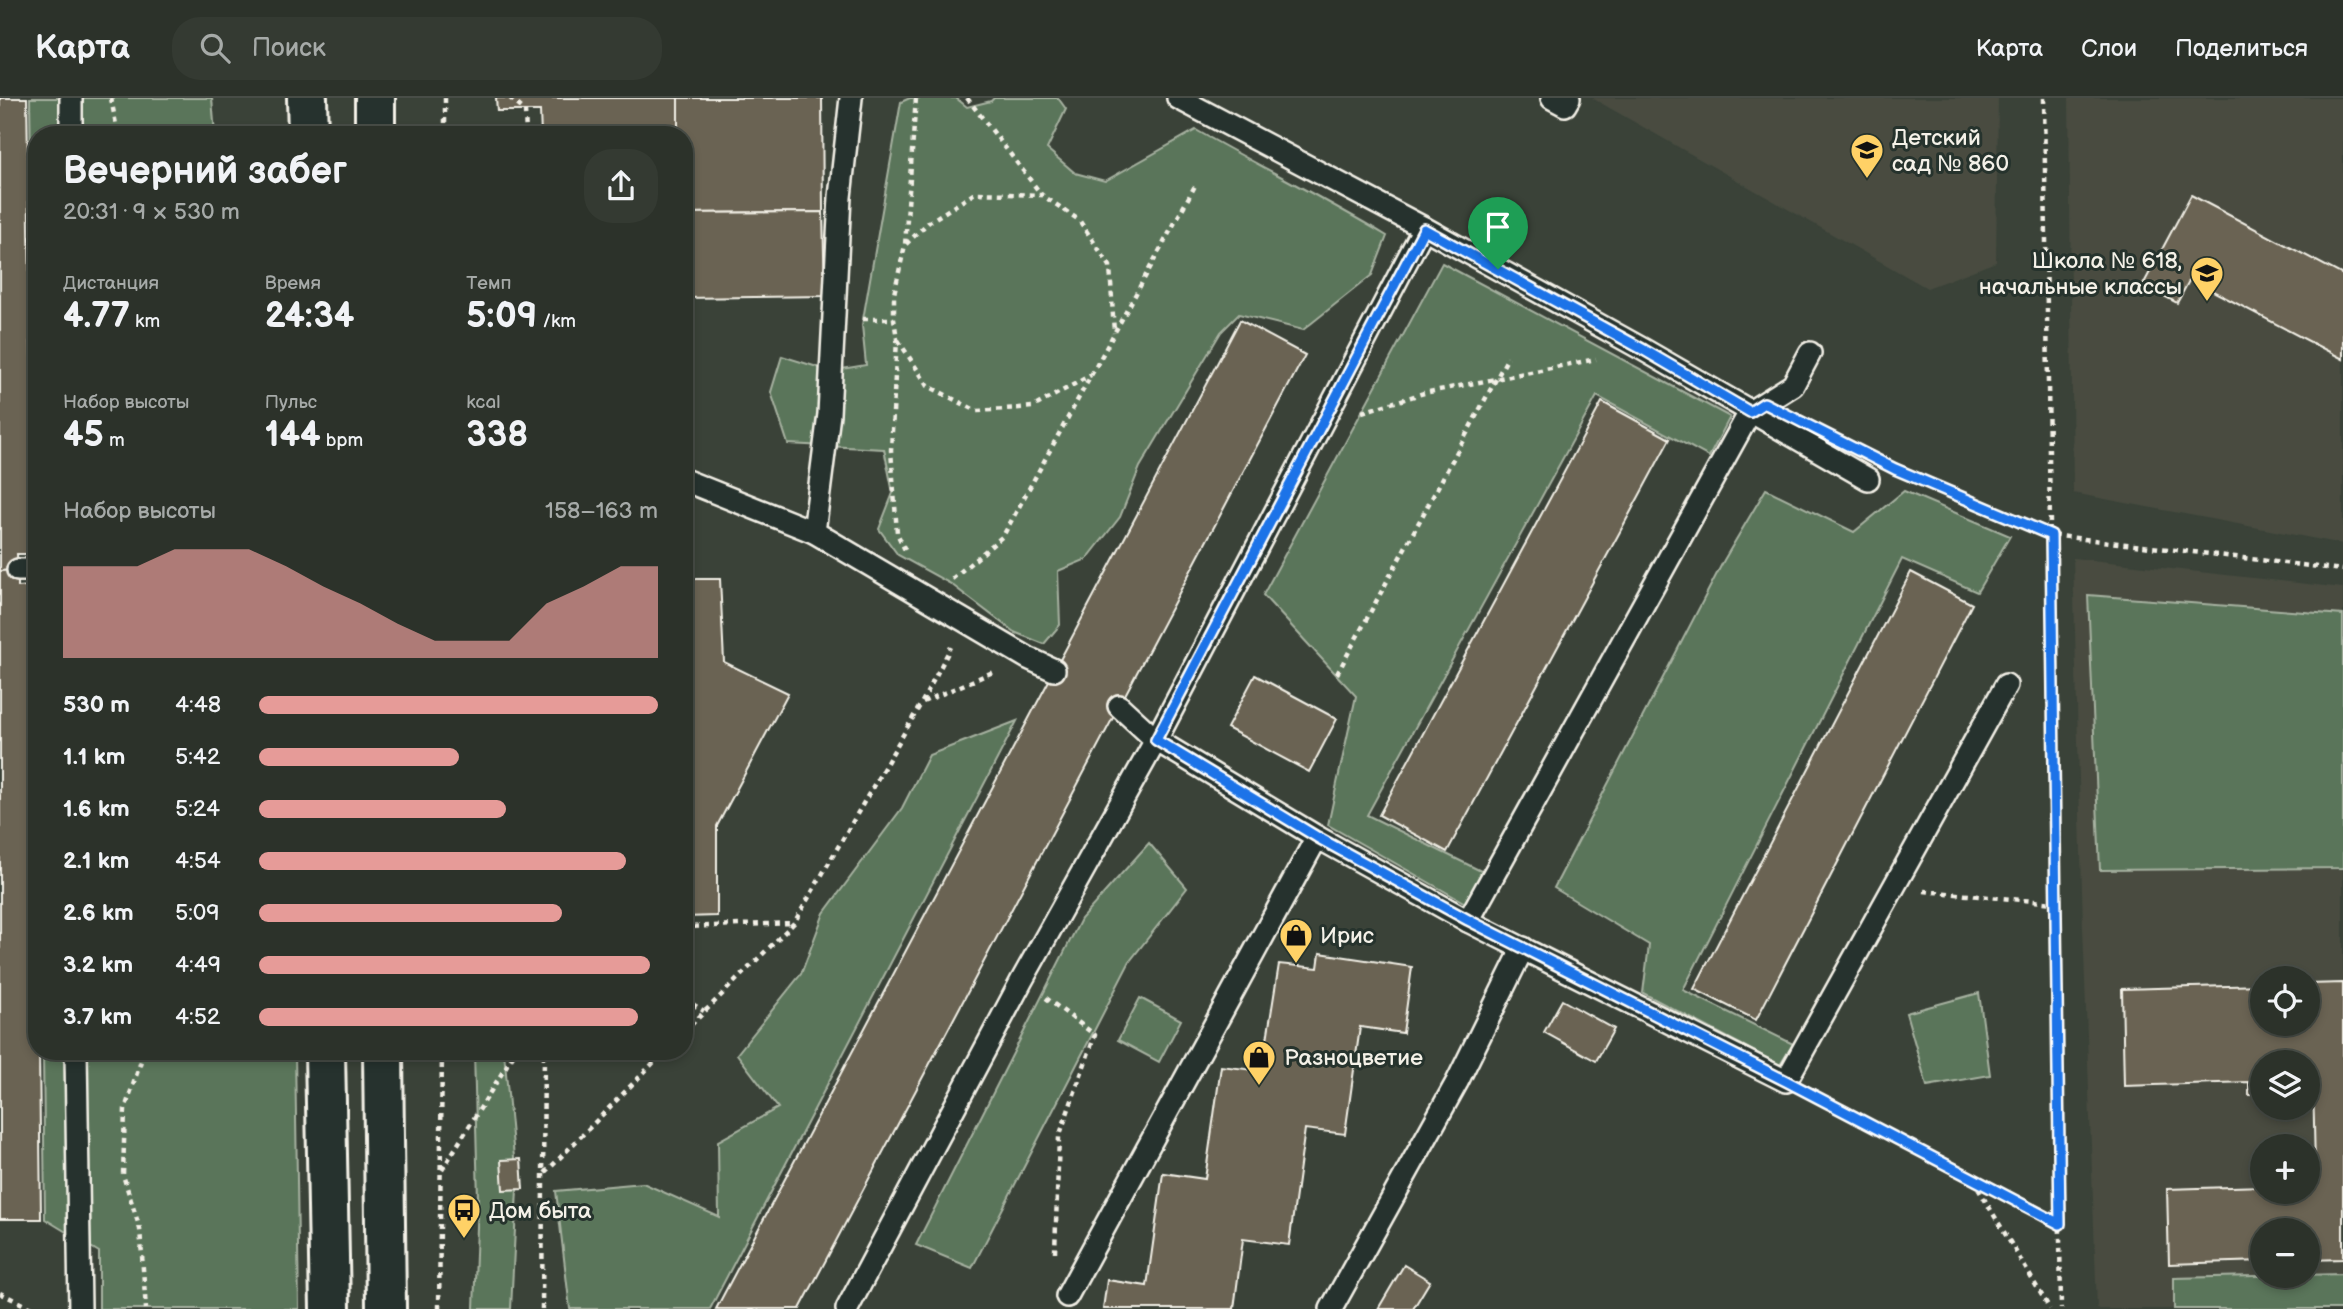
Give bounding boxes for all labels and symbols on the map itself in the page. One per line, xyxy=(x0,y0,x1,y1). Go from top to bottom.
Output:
place label: Детский сад № 860 xyxy=(1892,124,2009,178)
school or university icon: Детский сад № 860 xyxy=(1848,131,1886,180)
pin xyxy=(1468,197,1528,269)
place label: Школа № 618, начальные классы xyxy=(1979,247,2182,301)
school or university icon: Школа № 618, начальные классы xyxy=(2188,254,2226,303)
shop icon: Ирис xyxy=(1277,916,1315,965)
place label: Ирис xyxy=(1320,922,1374,950)
shop icon: Разноцветие xyxy=(1240,1038,1278,1087)
place label: Разноцветие xyxy=(1284,1044,1423,1072)
bus stop icon: Дом быта xyxy=(445,1191,483,1240)
place label: Дом быта xyxy=(489,1197,592,1225)

